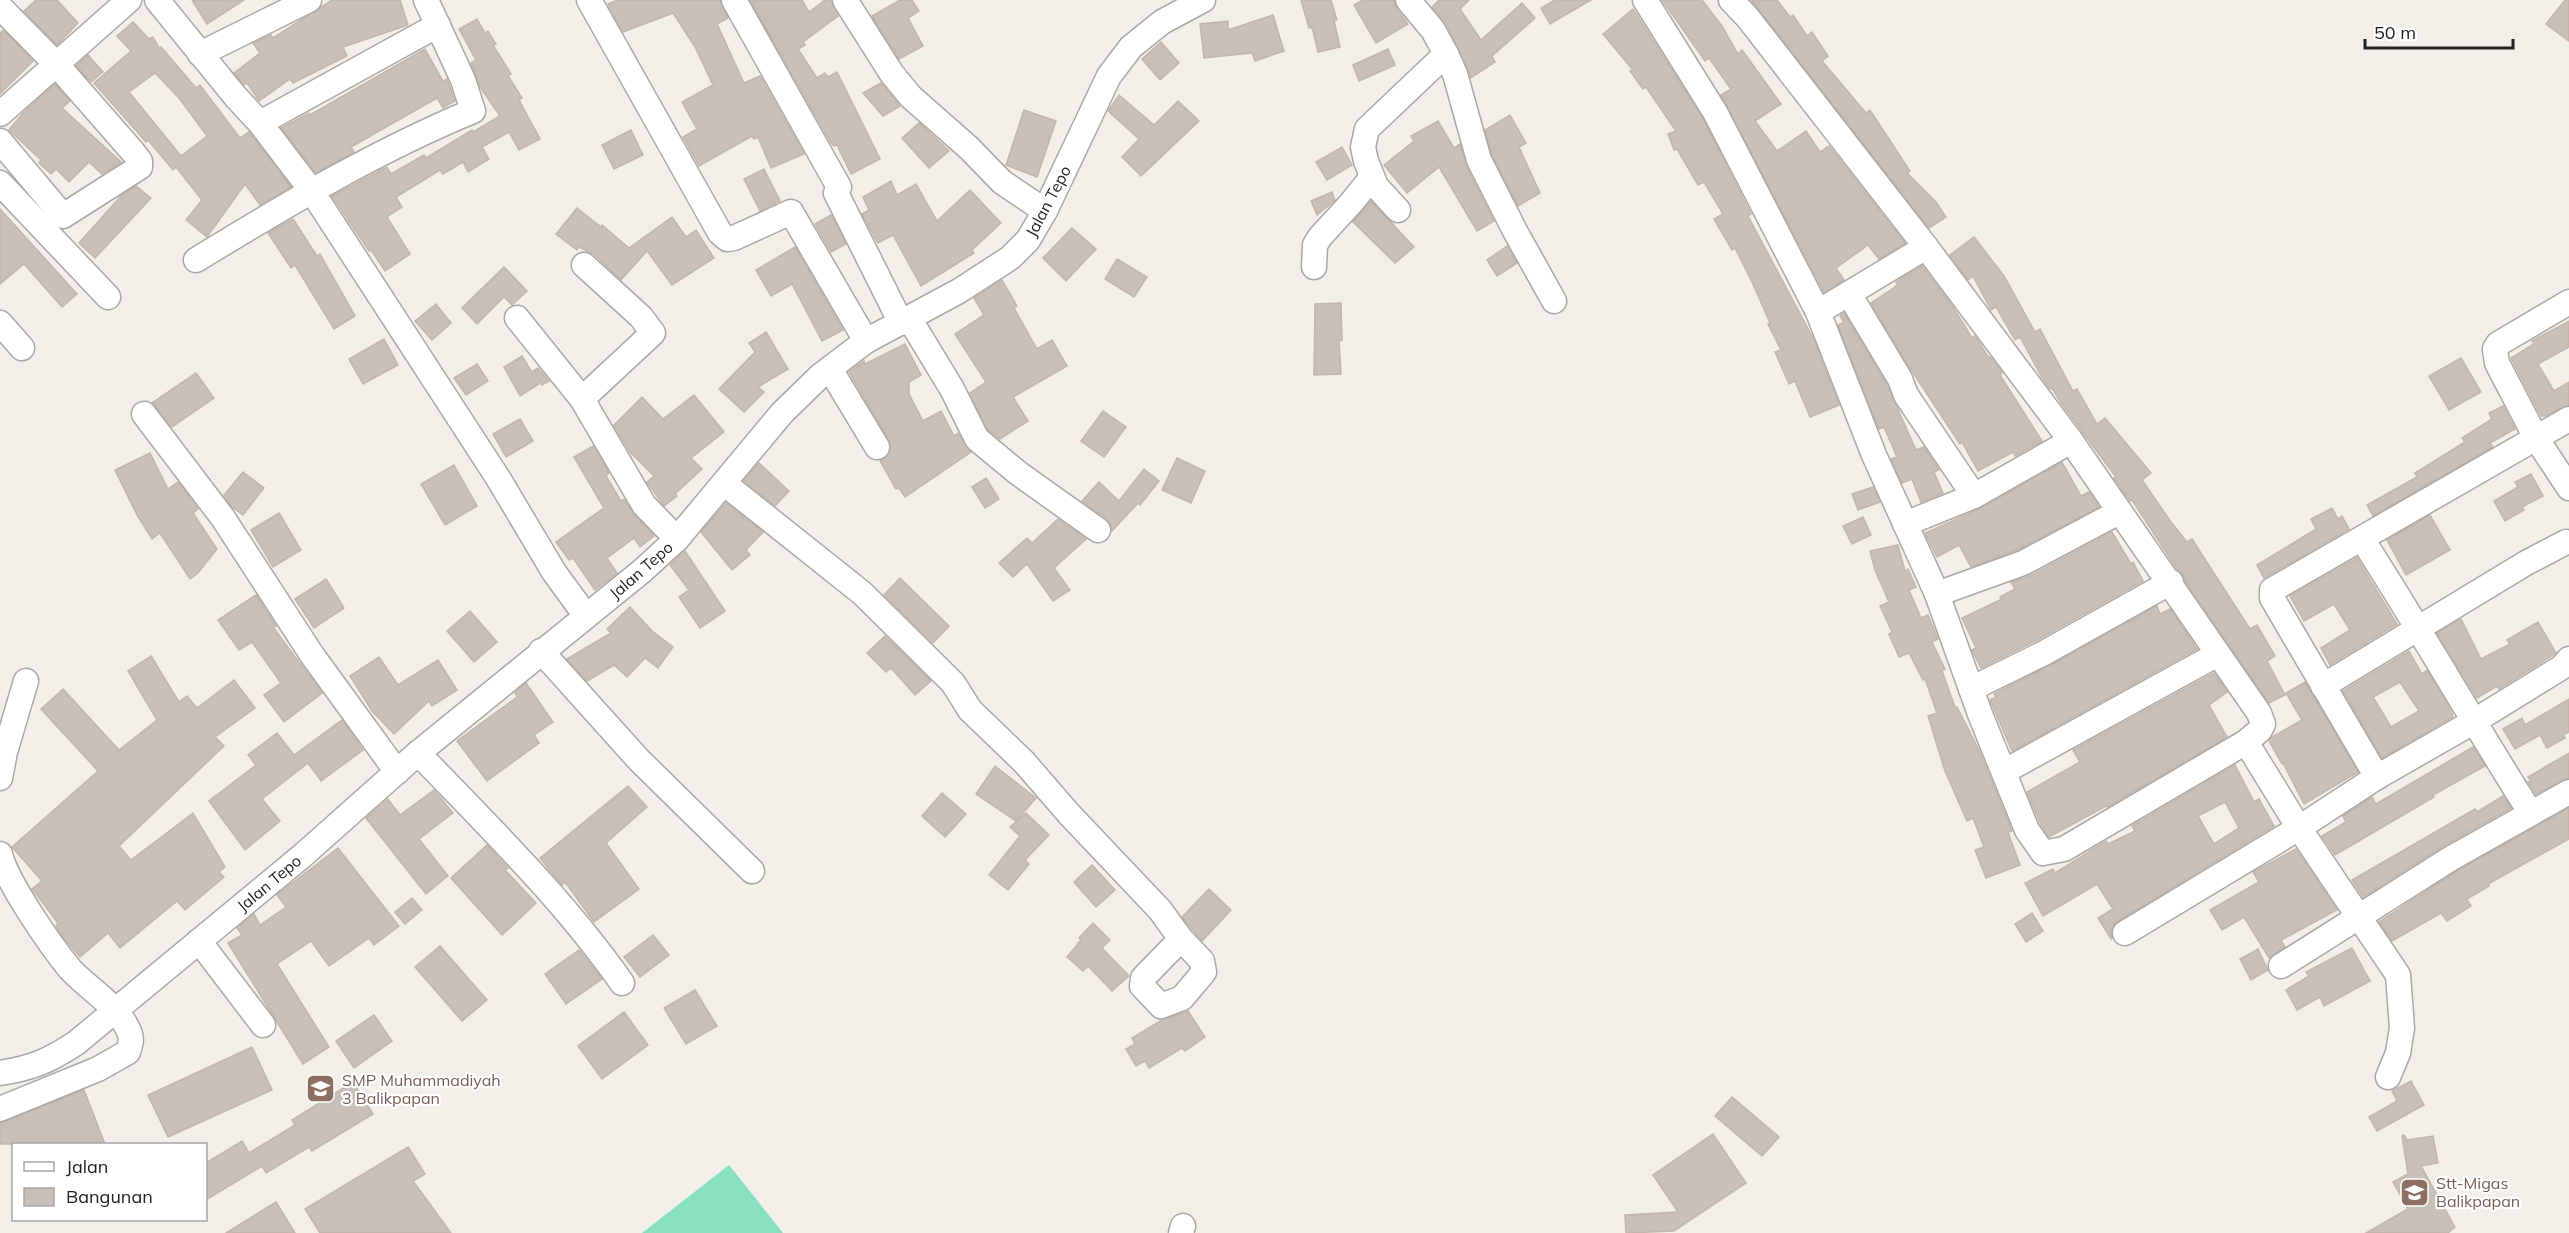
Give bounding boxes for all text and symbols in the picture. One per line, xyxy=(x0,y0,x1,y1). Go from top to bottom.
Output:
scale bar xyxy=(2365,12,2514,50)
text: 50 m xyxy=(2374,21,2416,44)
street label: Jalan Tepo xyxy=(1021,162,1075,240)
street label: Jalan Tepo xyxy=(605,537,677,603)
street label: Jalan Tepo xyxy=(233,850,305,916)
place label: SMP Muhammadiyah 3 Balikpapan xyxy=(342,1070,501,1108)
school or university icon: SMP Muhammadiyah 3 Balikpapan xyxy=(305,1073,337,1105)
legend xyxy=(12,1143,207,1221)
text: Jalan xyxy=(66,1155,108,1178)
place label: Stt-Migas Balikpapan xyxy=(2436,1173,2520,1211)
school or university icon: Stt-Migas Balikpapan xyxy=(2399,1176,2431,1208)
text: Bangunan xyxy=(66,1185,153,1208)

